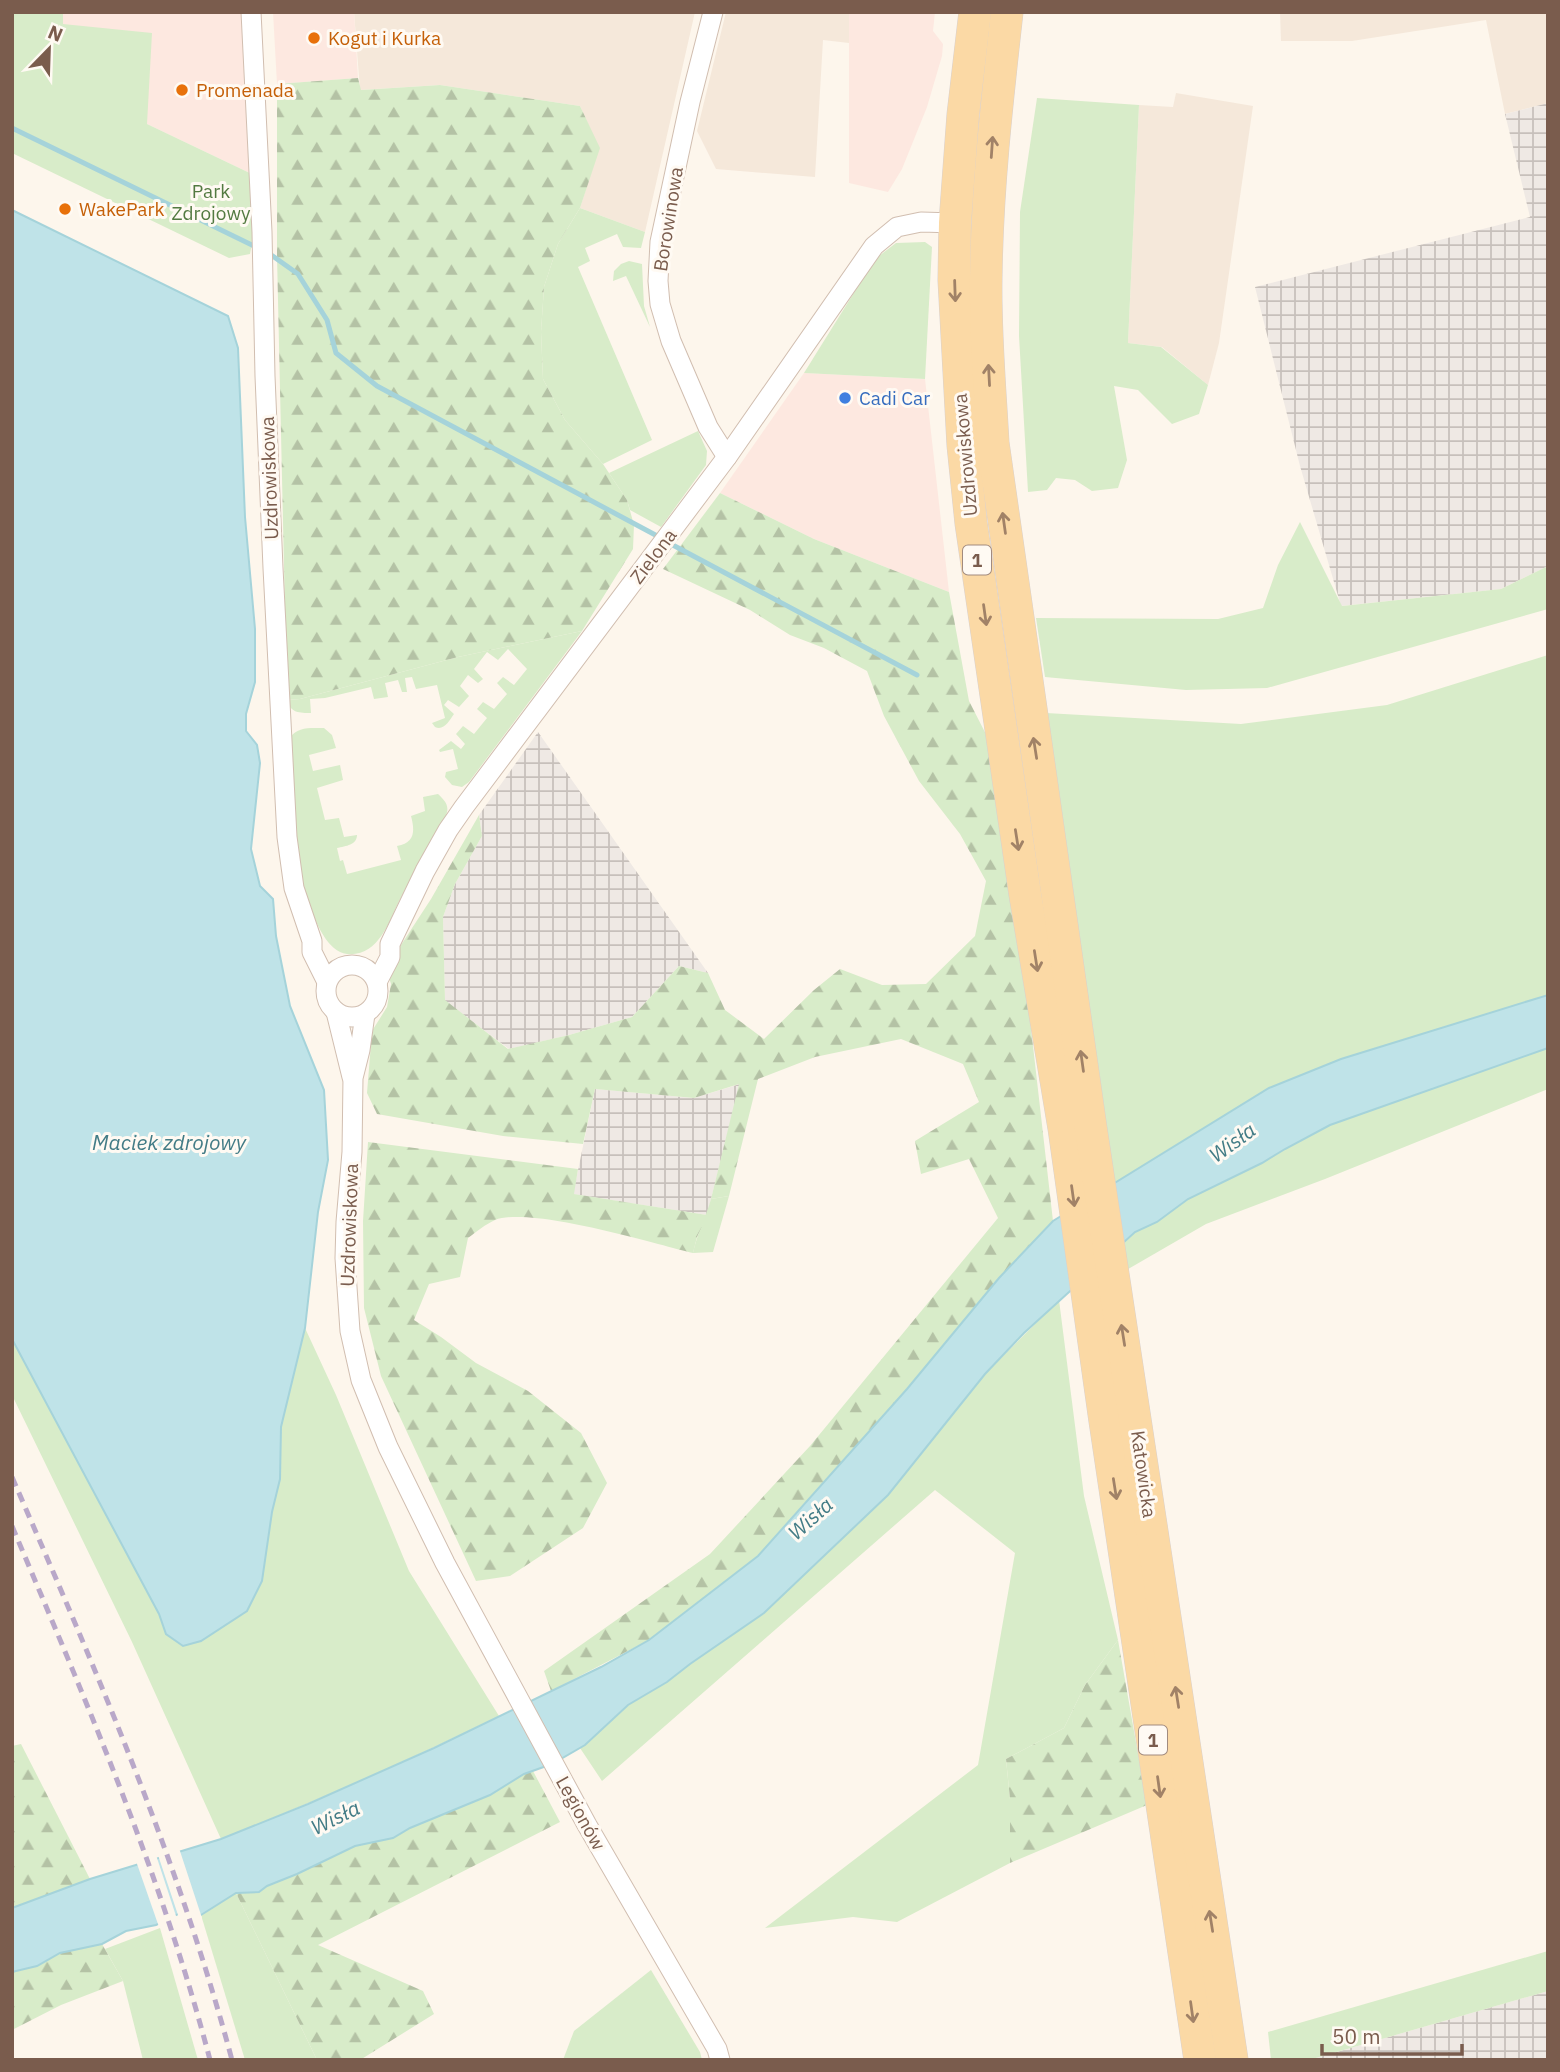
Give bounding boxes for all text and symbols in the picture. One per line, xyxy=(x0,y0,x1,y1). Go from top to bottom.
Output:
north arrow xyxy=(14,14,84,84)
text: N xyxy=(45,20,67,47)
place label: Kogut i Kurka xyxy=(328,26,441,50)
marker: Kogut i Kurka xyxy=(306,30,322,46)
place label: Promenada xyxy=(196,78,294,102)
marker: Promenada xyxy=(174,82,190,98)
one-way arrow xyxy=(986,137,999,159)
street label: Borowinowa xyxy=(648,165,688,273)
park label: Park Zdrojowy xyxy=(172,179,251,225)
place label: WakePark xyxy=(79,197,164,221)
marker: WakePark xyxy=(57,201,73,217)
one-way arrow xyxy=(948,279,961,302)
one-way arrow xyxy=(982,364,995,386)
place label: Cadi Car xyxy=(859,386,930,410)
marker: Cadi Car xyxy=(837,390,853,406)
street label: Uzdrowiskowa xyxy=(948,393,982,517)
street label: Uzdrowiskowa xyxy=(255,416,283,540)
one-way arrow xyxy=(997,512,1010,534)
street label: Zielona xyxy=(624,524,682,588)
road number: 1 xyxy=(963,546,991,574)
one-way arrow xyxy=(978,603,991,626)
one-way arrow xyxy=(1029,737,1042,760)
one-way arrow xyxy=(1011,828,1024,851)
one-way arrow xyxy=(1030,950,1043,972)
one-way arrow xyxy=(1075,1050,1088,1073)
water label: Wisła xyxy=(1203,1116,1261,1168)
water label: Maciek zdrojowy xyxy=(92,1128,247,1156)
street label: Uzdrowiskowa xyxy=(335,1163,363,1287)
one-way arrow xyxy=(1067,1184,1080,1207)
one-way arrow xyxy=(1116,1324,1129,1347)
street label: Katowicka xyxy=(1126,1429,1162,1519)
one-way arrow xyxy=(1109,1477,1122,1500)
water label: Wisła xyxy=(782,1490,838,1546)
one-way arrow xyxy=(1170,1686,1183,1708)
road number: 1 xyxy=(1139,1726,1167,1755)
street label: Legionów xyxy=(551,1772,611,1854)
one-way arrow xyxy=(1153,1775,1166,1797)
water label: Wisła xyxy=(306,1793,364,1841)
one-way arrow xyxy=(1204,1911,1217,1933)
one-way arrow xyxy=(1186,2000,1199,2023)
scale bar xyxy=(1322,2012,1462,2056)
text: 50 m xyxy=(1332,2022,1381,2050)

